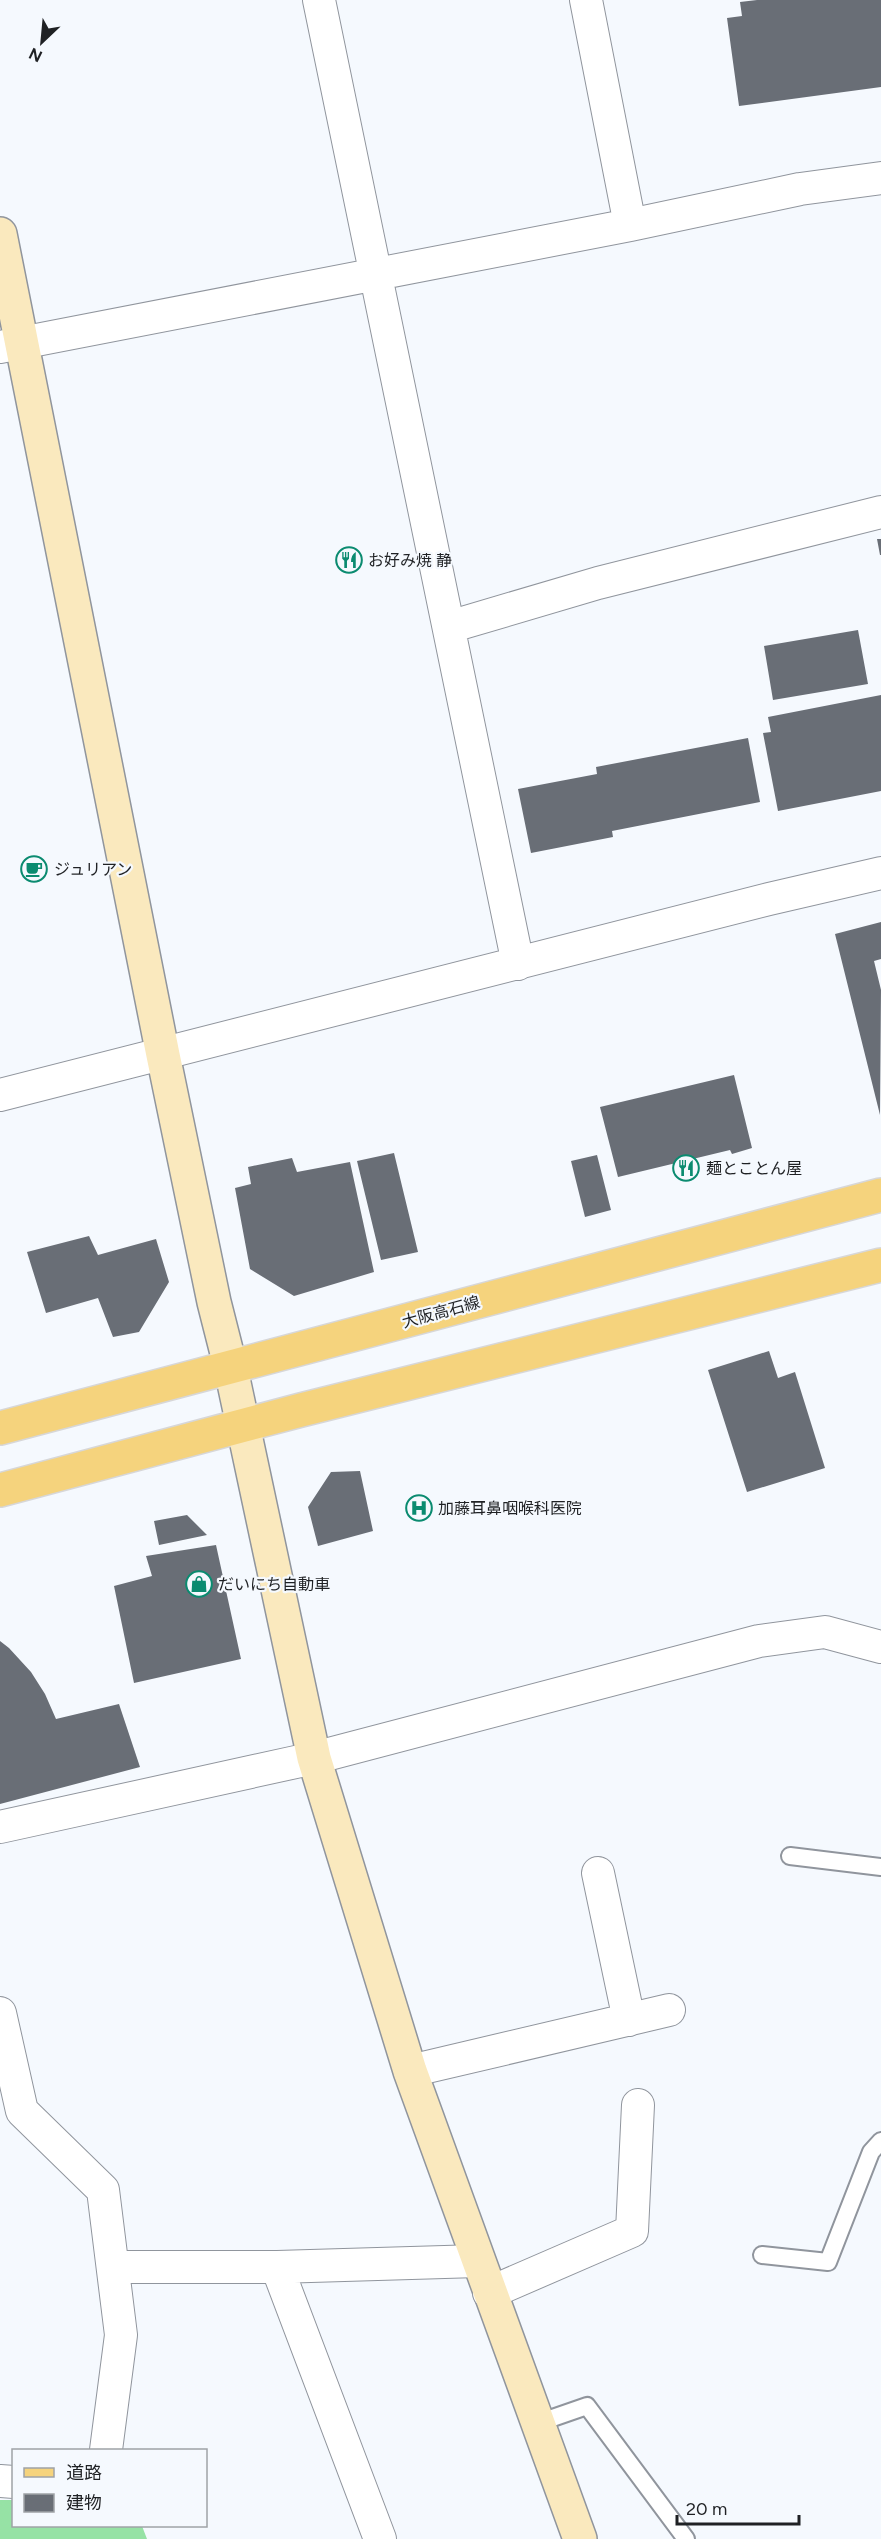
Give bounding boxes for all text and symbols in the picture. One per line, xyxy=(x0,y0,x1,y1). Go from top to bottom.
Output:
north arrow xyxy=(12,12,72,72)
text: N xyxy=(26,44,45,66)
restaurant icon: お好み焼 静 xyxy=(334,545,364,575)
place label: お好み焼 静 xyxy=(368,551,452,570)
cafe icon: ジュリアン xyxy=(19,854,49,884)
place label: ジュリアン xyxy=(54,860,132,879)
restaurant icon: 麺とことん屋 xyxy=(671,1153,701,1183)
place label: 麺とことん屋 xyxy=(706,1159,802,1178)
street label: 大阪高石線 xyxy=(400,1292,482,1332)
hospital icon: 加藤耳鼻咽喉科医院 xyxy=(404,1493,434,1523)
place label: 加藤耳鼻咽喉科医院 xyxy=(438,1499,582,1518)
shop icon: だいにち自動車 xyxy=(184,1569,214,1599)
place label: だいにち自動車 xyxy=(218,1575,330,1594)
legend xyxy=(12,2449,207,2527)
text: 道路 xyxy=(66,2462,102,2484)
scale bar xyxy=(677,2488,798,2526)
text: 建物 xyxy=(66,2492,102,2514)
text: 20 m xyxy=(686,2498,727,2520)

